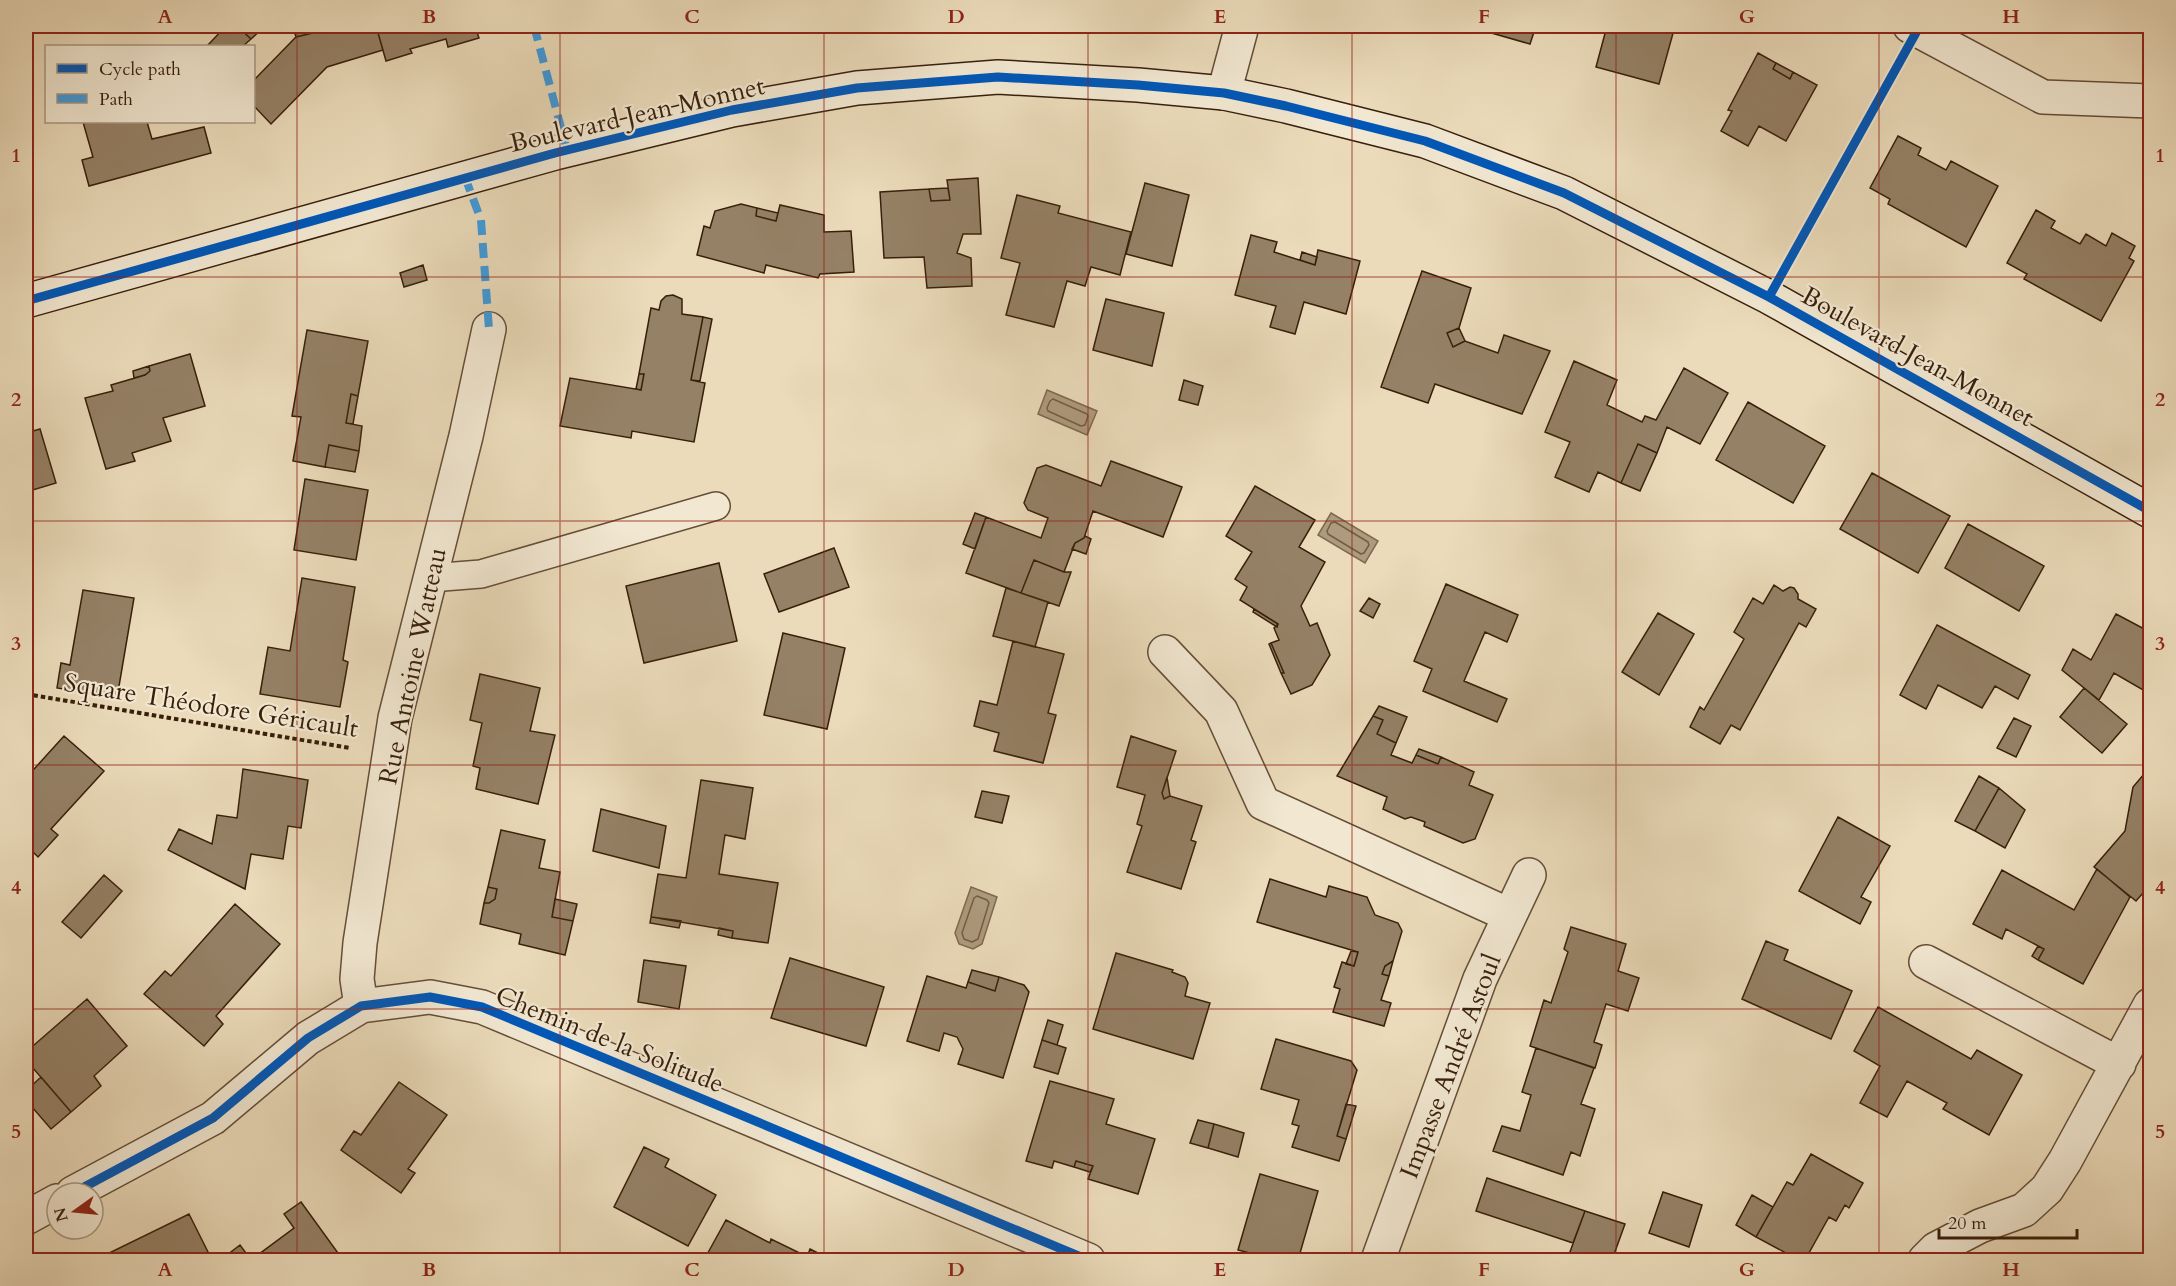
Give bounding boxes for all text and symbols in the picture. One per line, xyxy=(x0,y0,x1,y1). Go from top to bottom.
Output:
text: A xyxy=(157,3,173,30)
text: B xyxy=(422,3,436,30)
text: C xyxy=(684,3,700,30)
text: D xyxy=(947,3,965,30)
text: E xyxy=(1214,3,1226,30)
text: F xyxy=(1478,3,1490,30)
text: G xyxy=(1739,3,1755,30)
text: H xyxy=(2002,3,2020,30)
legend xyxy=(45,45,255,123)
text: Cycle path xyxy=(99,57,181,82)
street label: Boulevard Jean Monnet xyxy=(506,68,768,161)
text: Path xyxy=(99,87,133,112)
text: 1 xyxy=(11,142,21,169)
text: 1 xyxy=(2155,142,2165,169)
street label: Boulevard Jean Monnet xyxy=(1795,278,2040,435)
text: 2 xyxy=(11,386,21,413)
text: 2 xyxy=(2155,386,2165,413)
street label: Rue Antoine Watteau xyxy=(370,545,455,788)
text: 3 xyxy=(11,630,21,657)
text: 3 xyxy=(2155,630,2165,657)
street label: Square Théodore Géricault xyxy=(61,665,361,746)
text: 4 xyxy=(11,874,21,901)
text: 4 xyxy=(2155,874,2165,901)
street label: Impasse André Astoul xyxy=(1392,949,1510,1183)
street label: Chemin de la Solitude xyxy=(490,978,729,1101)
text: 5 xyxy=(11,1118,21,1145)
text: 5 xyxy=(2155,1118,2165,1145)
north arrow xyxy=(45,1181,105,1241)
scale bar xyxy=(1939,1202,2077,1240)
text: N xyxy=(49,1205,74,1224)
text: 20 m xyxy=(1948,1211,1987,1236)
text: A xyxy=(157,1256,173,1283)
text: B xyxy=(422,1256,436,1283)
text: C xyxy=(684,1256,700,1283)
text: D xyxy=(947,1256,965,1283)
text: E xyxy=(1214,1256,1226,1283)
text: F xyxy=(1478,1256,1490,1283)
text: G xyxy=(1739,1256,1755,1283)
text: H xyxy=(2002,1256,2020,1283)

